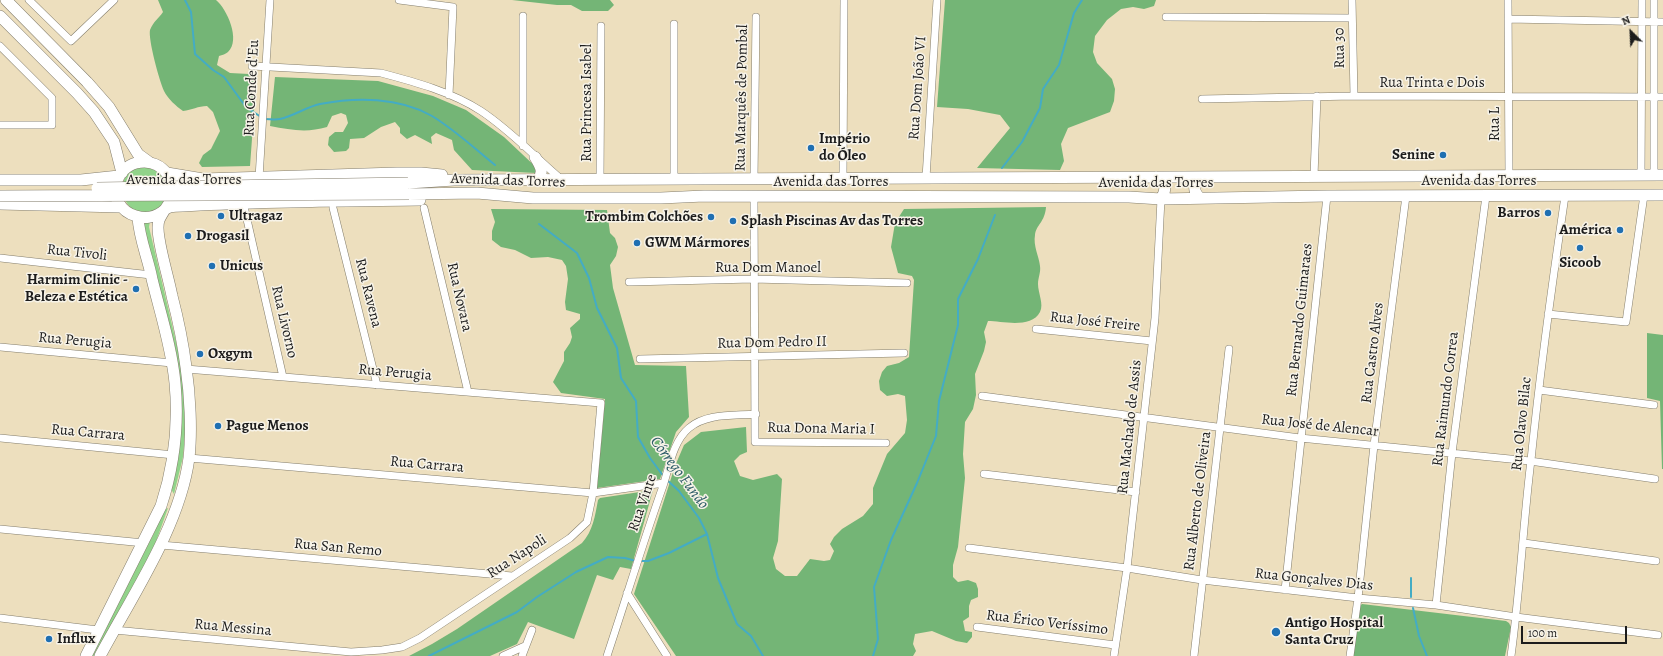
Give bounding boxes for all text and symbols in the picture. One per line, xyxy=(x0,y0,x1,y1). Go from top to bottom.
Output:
north arrow xyxy=(1611,12,1651,52)
text: N xyxy=(1619,12,1633,29)
street label: Rua Marquês de Pombal xyxy=(732,24,752,172)
street label: Rua 30 xyxy=(1331,27,1349,69)
street label: Rua Dom João VI xyxy=(905,35,931,141)
street label: Rua Conde d'Eu xyxy=(240,39,264,137)
street label: Rua Princesa Isabel xyxy=(578,44,596,162)
street label: Rua Trinta e Dois xyxy=(1379,74,1485,92)
street label: Rua L xyxy=(1486,107,1504,141)
place label: Império do Óleo xyxy=(819,130,870,165)
marker: Império do Óleo xyxy=(806,143,816,153)
place label: Senine xyxy=(1392,146,1435,164)
marker: Senine xyxy=(1438,150,1448,160)
street label: Avenida das Torres xyxy=(450,170,566,192)
street label: Avenida das Torres xyxy=(127,171,241,189)
street label: Avenida das Torres xyxy=(1422,172,1536,190)
street label: Avenida das Torres xyxy=(774,173,888,191)
street label: Avenida das Torres xyxy=(1099,174,1213,192)
place label: Barros xyxy=(1497,204,1540,222)
place label: Ultragaz xyxy=(229,207,283,225)
place label: Trombim Colchões xyxy=(585,208,703,226)
marker: Barros xyxy=(1543,208,1553,218)
marker: Ultragaz xyxy=(216,211,226,221)
marker: Trombim Colchões xyxy=(706,212,716,222)
place label: Splash Piscinas Av das Torres xyxy=(741,212,923,230)
marker: Splash Piscinas Av das Torres xyxy=(728,216,738,226)
place label: América xyxy=(1559,221,1612,239)
marker: América xyxy=(1615,225,1625,235)
place label: Drogasil xyxy=(196,227,249,245)
marker: Drogasil xyxy=(183,231,193,241)
place label: GWM Mármores xyxy=(645,234,750,252)
marker: GWM Mármores xyxy=(632,238,642,248)
street label: Rua Tivoli xyxy=(46,241,108,265)
street label: Rua Bernardo Guimaraes xyxy=(1283,242,1317,398)
marker: Sicoob xyxy=(1575,243,1585,253)
place label: Sicoob xyxy=(1559,254,1601,272)
place label: Unicus xyxy=(220,257,263,275)
street label: Rua Ravena xyxy=(351,257,385,329)
street label: Rua Dom Manoel xyxy=(715,259,821,277)
marker: Unicus xyxy=(207,261,217,271)
street label: Rua Novara xyxy=(442,261,476,333)
place label: Harmim Clinic - Beleza e Estética xyxy=(25,271,128,306)
marker: Harmim Clinic - Beleza e Estética xyxy=(131,284,141,294)
street label: Rua Livorno xyxy=(267,284,301,360)
street label: Rua Castro Alves xyxy=(1358,302,1388,404)
street label: Rua José Freire xyxy=(1049,308,1141,336)
street label: Rua Perugia xyxy=(38,329,112,353)
street label: Rua Raimundo Correa xyxy=(1429,331,1463,467)
street label: Rua Dom Pedro II xyxy=(717,333,827,353)
place label: Oxgym xyxy=(208,345,253,363)
marker: Oxgym xyxy=(195,349,205,359)
street label: Rua Machado de Assis xyxy=(1114,359,1146,495)
street label: Rua Perugia xyxy=(358,361,432,385)
street label: Rua Olavo Bilac xyxy=(1508,376,1536,472)
street label: Rua José de Alencar xyxy=(1260,411,1380,441)
place label: Pague Menos xyxy=(226,417,309,435)
street label: Rua Dona Maria I xyxy=(767,419,875,439)
street label: Rua Carrara xyxy=(50,421,126,445)
marker: Pague Menos xyxy=(213,421,223,431)
street label: Rua Alberto de Oliveira xyxy=(1181,430,1215,572)
water label: Córrego Fundo xyxy=(645,433,713,513)
street label: Rua Carrara xyxy=(389,453,465,477)
street label: Rua Vinte xyxy=(625,472,661,534)
street label: Rua Napoli xyxy=(484,531,550,583)
street label: Rua San Remo xyxy=(293,535,383,561)
street label: Rua Gonçalves Dias xyxy=(1254,565,1374,595)
street label: Rua Érico Veríssimo xyxy=(985,607,1109,639)
place label: Antigo Hospital Santa Cruz xyxy=(1285,614,1383,649)
street label: Rua Messina xyxy=(194,616,272,640)
scale bar xyxy=(1523,618,1629,644)
text: 100 m xyxy=(1528,625,1557,641)
marker: Antigo Hospital Santa Cruz xyxy=(1270,626,1282,638)
place label: Influx xyxy=(57,630,96,648)
marker: Influx xyxy=(44,634,54,644)

